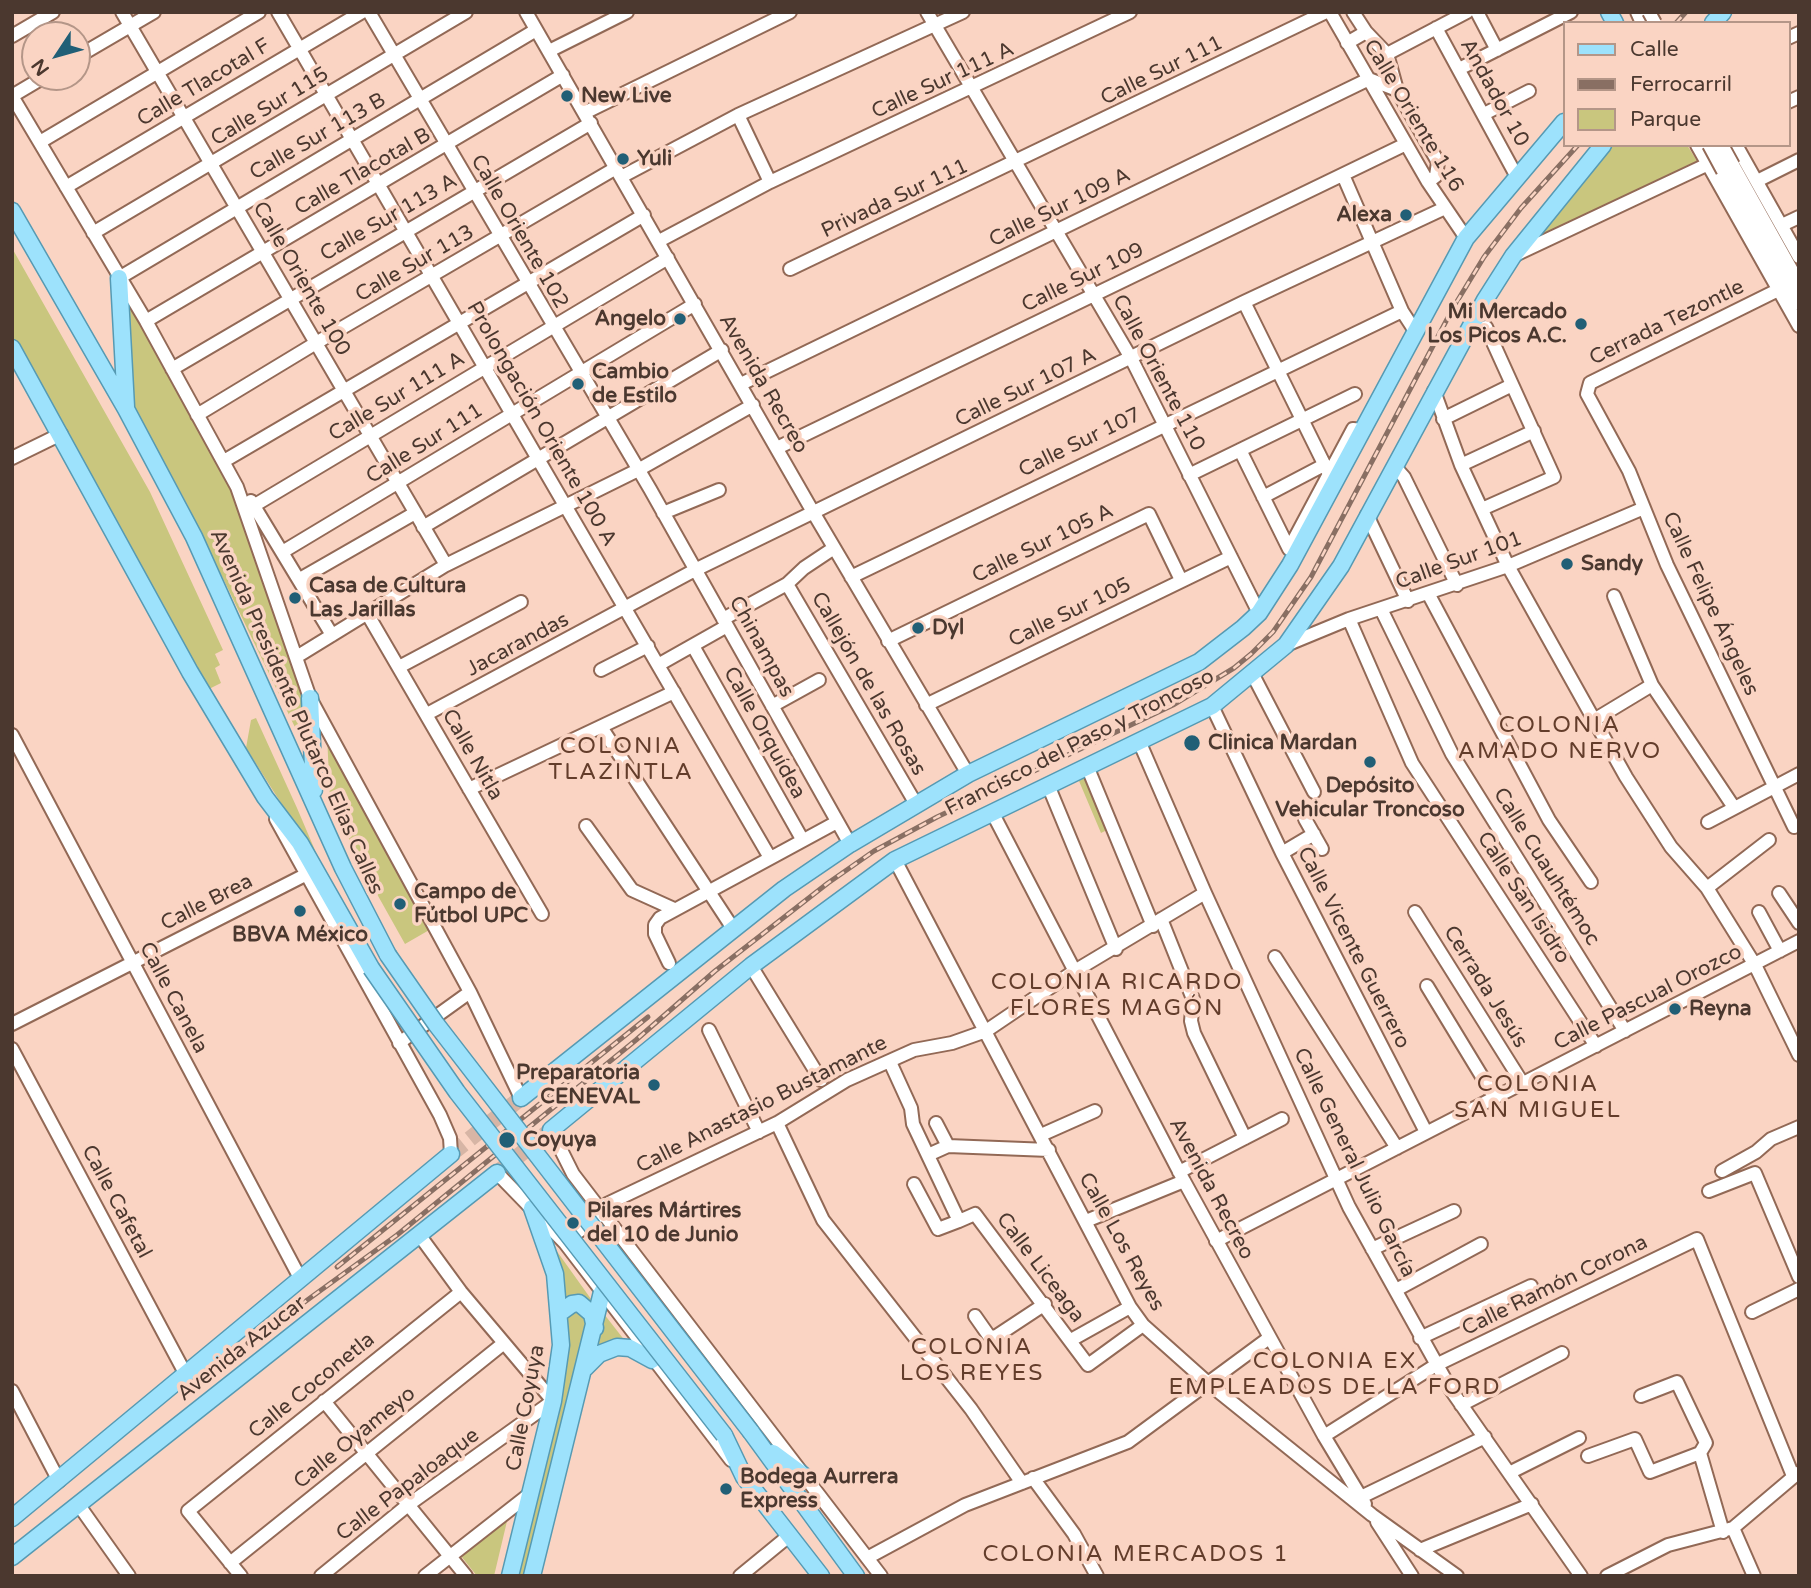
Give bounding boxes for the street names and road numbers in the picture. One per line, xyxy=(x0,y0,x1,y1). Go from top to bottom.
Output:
street label: Calle Sur 111 xyxy=(1097,31,1227,111)
street label: Calle Tlacotal F xyxy=(133,33,275,133)
street label: Calle Oriente 116 xyxy=(1358,35,1468,197)
street label: Andador 10 xyxy=(1454,35,1534,151)
street label: Calle Sur 111 A xyxy=(868,37,1018,125)
street label: Calle Sur 115 xyxy=(207,62,333,152)
street label: Calle Sur 113 B xyxy=(246,88,390,186)
street label: Calle Tlacotal B xyxy=(291,123,435,221)
street label: Calle Oriente 102 xyxy=(465,151,573,313)
street label: Privada Sur 111 xyxy=(818,154,972,244)
street label: Calle Sur 109 A xyxy=(985,163,1135,253)
street label: Calle Sur 113 A xyxy=(316,169,462,267)
street label: Calle Oriente 100 xyxy=(247,198,355,360)
street label: Calle Sur 113 xyxy=(351,220,479,308)
street label: Calle Sur 109 xyxy=(1018,238,1148,318)
street label: Cerrada Tezontle xyxy=(1586,275,1748,371)
street label: Calle Oriente 110 xyxy=(1106,290,1210,456)
street label: Prolongación Oriente 100 A xyxy=(461,297,621,551)
street label: Avenida Recreo xyxy=(713,310,813,458)
street label: Calle Sur 107 A xyxy=(951,343,1101,433)
street label: Calle Sur 111 A xyxy=(325,347,469,447)
street label: Calle Sur 111 xyxy=(362,398,488,490)
street label: Calle Sur 107 xyxy=(1015,403,1145,483)
street label: Calle Sur 105 A xyxy=(968,499,1118,589)
street label: Calle Felipe Ángeles xyxy=(1656,508,1764,700)
street label: Avenida Presidente Plutarco Elías Calles xyxy=(204,526,388,898)
street label: Calle Sur 101 xyxy=(1392,526,1526,596)
street label: Calle Sur 105 xyxy=(1005,573,1135,653)
street label: Callejón de las Rosas xyxy=(805,588,931,780)
street label: Chinampas xyxy=(723,592,799,702)
street label: Jacarandas xyxy=(462,608,574,682)
street label: Calle Orquídea xyxy=(717,663,811,803)
street label: Francisco del Paso y Troncoso xyxy=(941,664,1219,822)
street label: Calle Nitla xyxy=(436,705,508,805)
street label: Calle Cuauhtémoc xyxy=(1487,783,1605,951)
street label: Calle San Isidro xyxy=(1471,827,1575,969)
street label: Calle Vicente Guerrero xyxy=(1291,843,1415,1053)
street label: Calle Brea xyxy=(157,869,257,937)
street label: Cerrada Jesús xyxy=(1437,921,1533,1053)
street label: Calle Canela xyxy=(133,938,213,1058)
street label: Calle Pascual Orozco xyxy=(1550,940,1746,1056)
street label: Calle Anastasio Bustamante xyxy=(632,1031,892,1179)
street label: Calle General Julio García xyxy=(1287,1044,1421,1282)
street label: Avenida Recreo xyxy=(1163,1114,1259,1264)
street label: Calle Cafetal xyxy=(76,1141,156,1263)
street label: Calle Los Reyes xyxy=(1073,1168,1169,1316)
street label: Calle Liceaga xyxy=(990,1208,1090,1328)
street label: Calle Ramón Corona xyxy=(1458,1230,1652,1342)
street label: Avenida Azucar xyxy=(173,1291,311,1407)
street label: Calle Coconetla xyxy=(244,1327,380,1445)
street label: Calle Coyuya xyxy=(501,1343,551,1473)
street label: Calle Oyameyo xyxy=(289,1381,421,1495)
street label: Calle Papaloaque xyxy=(332,1423,484,1547)

